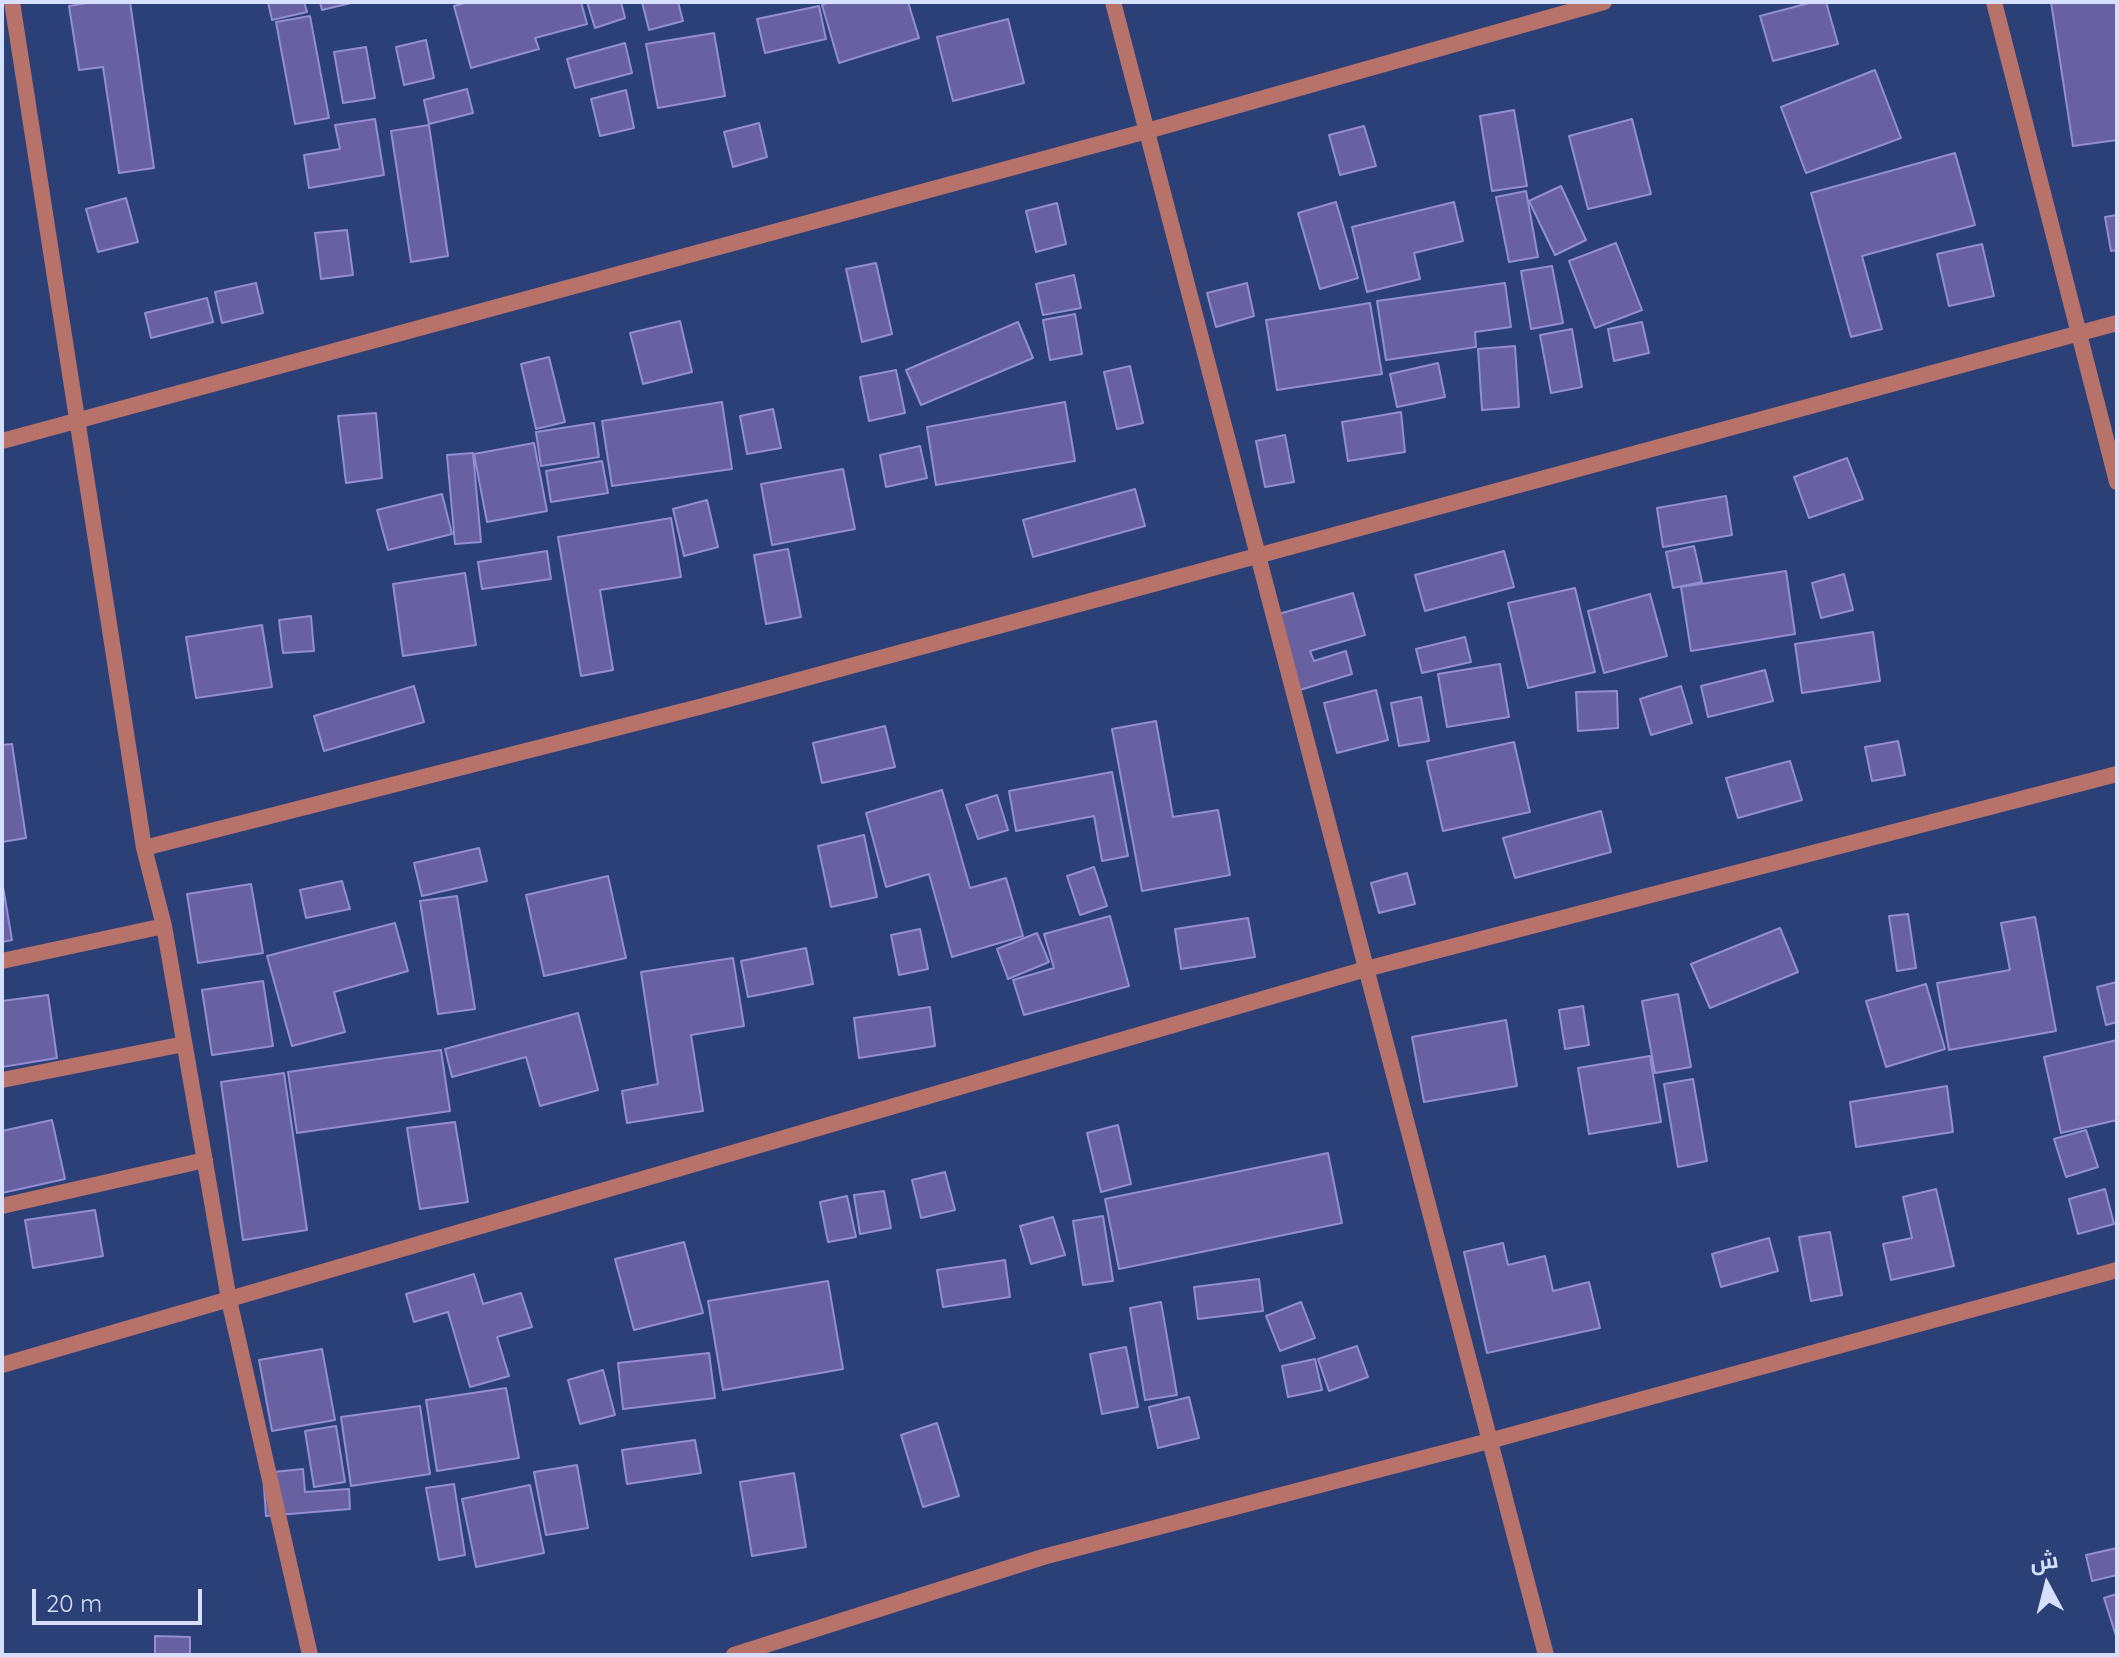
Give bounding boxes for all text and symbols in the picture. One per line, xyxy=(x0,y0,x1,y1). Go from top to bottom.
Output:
north arrow xyxy=(2007,1545,2087,1625)
text: ش xyxy=(2028,1546,2060,1577)
scale bar xyxy=(36,1573,206,1623)
text: 20 m xyxy=(46,1588,102,1618)

